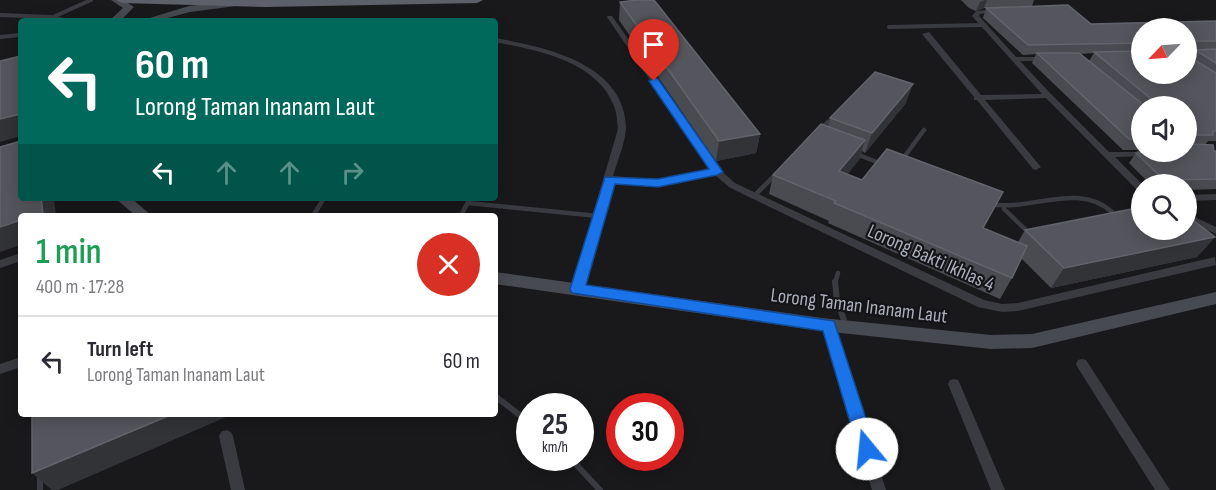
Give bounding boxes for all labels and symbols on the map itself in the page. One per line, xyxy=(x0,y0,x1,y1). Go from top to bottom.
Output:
north arrow xyxy=(1131,18,1197,84)
pin xyxy=(628,19,679,81)
street label: Lorong Bakti Ikhlas 4 xyxy=(864,219,998,297)
street label: Lorong Taman Inanam Laut xyxy=(769,283,949,329)
speed limit sign: 30 xyxy=(606,393,684,471)
position arrow xyxy=(835,417,899,481)

